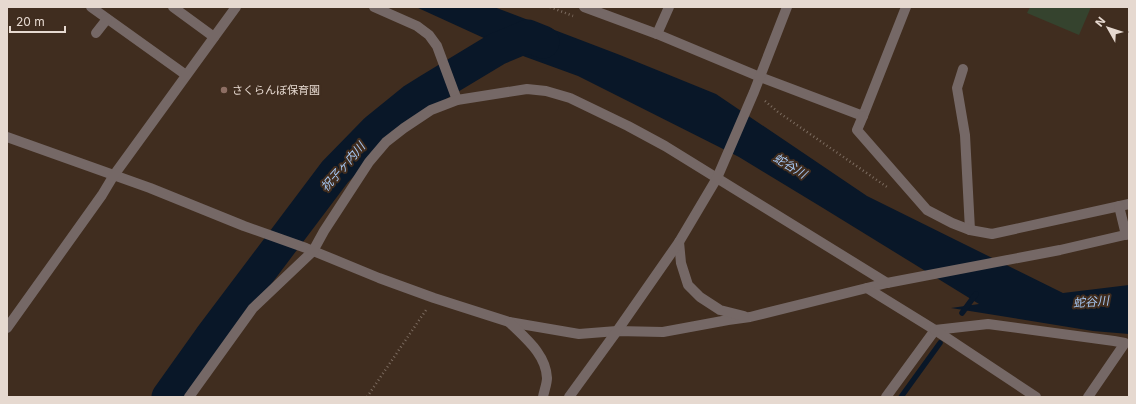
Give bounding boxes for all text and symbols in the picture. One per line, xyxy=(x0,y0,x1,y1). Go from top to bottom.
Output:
scale bar xyxy=(10,8,65,34)
north arrow xyxy=(1088,8,1128,48)
text: 20 m xyxy=(16,14,45,29)
text: N xyxy=(1092,14,1108,29)
place label: さくらんぼ保育園 xyxy=(232,83,320,97)
marker: さくらんぼ保育園 xyxy=(219,85,229,95)
water label: 祝子ヶ内川 xyxy=(317,138,369,194)
water label: 蛇谷川 xyxy=(771,150,811,182)
water label: 蛇谷川 xyxy=(1072,293,1111,310)

